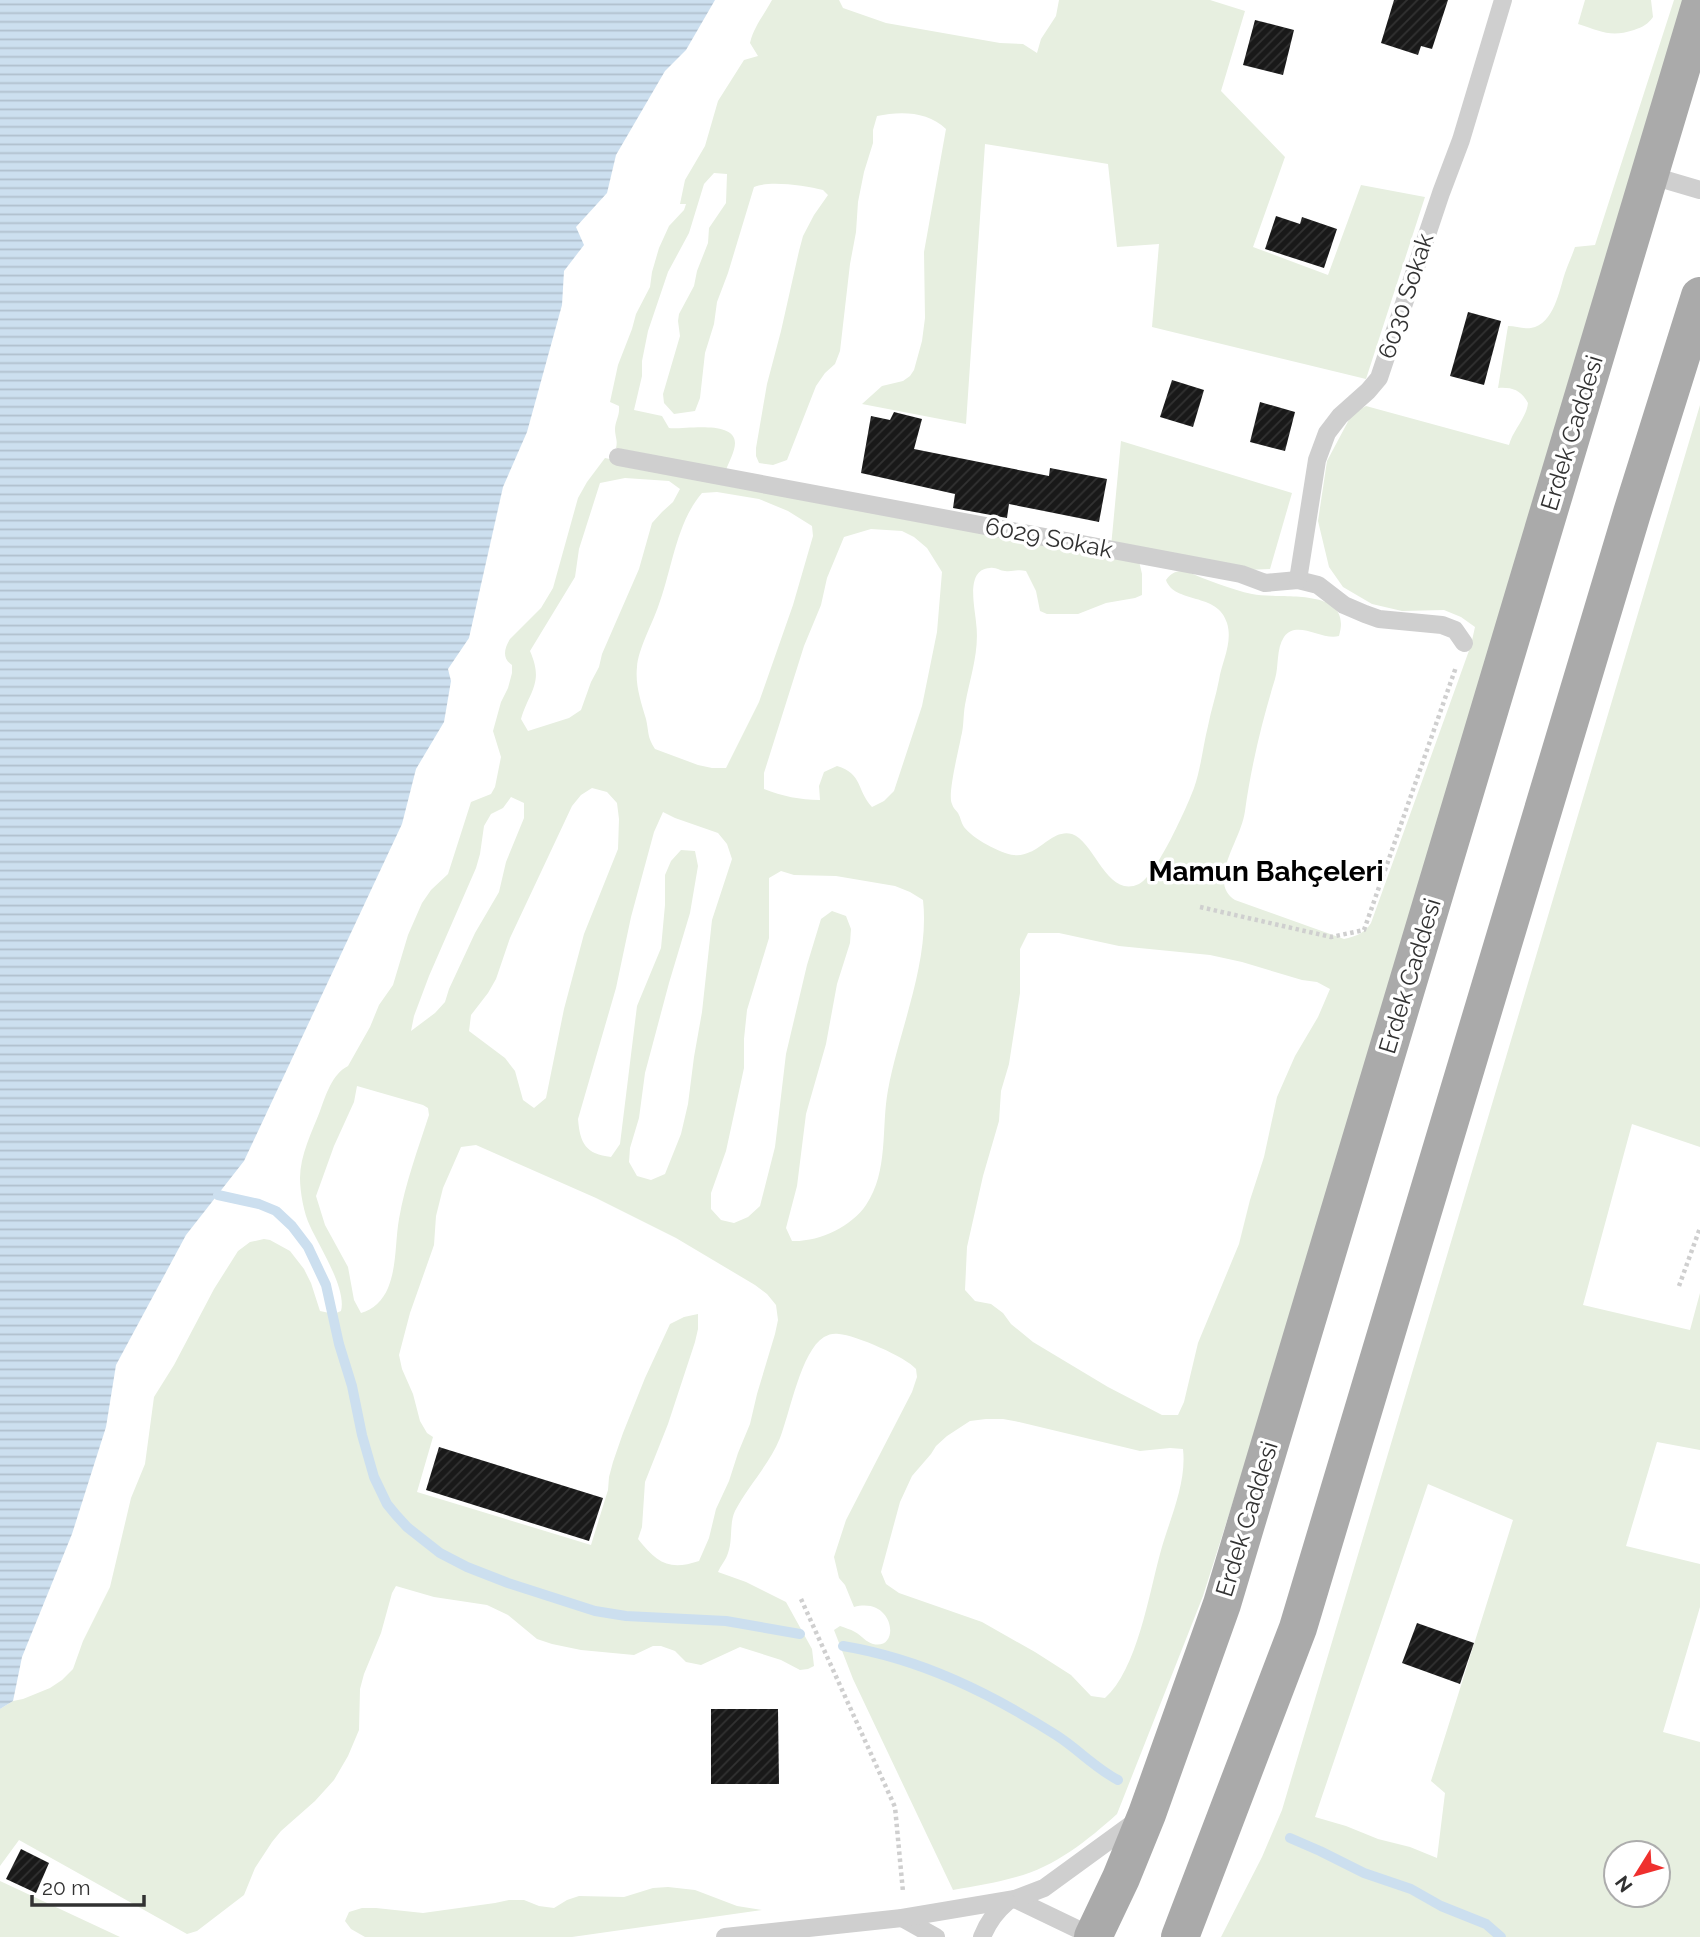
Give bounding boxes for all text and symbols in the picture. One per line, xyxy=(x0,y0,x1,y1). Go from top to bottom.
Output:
street label: 6030 Sokak xyxy=(1372,229,1440,362)
street label: Erdek Caddesi xyxy=(1534,352,1609,514)
street label: 6029 Sokak xyxy=(983,511,1116,564)
district label: Mamun Bahçeleri xyxy=(1148,855,1384,888)
street label: Erdek Caddesi xyxy=(1372,895,1447,1057)
street label: Erdek Caddesi xyxy=(1209,1438,1284,1600)
north arrow xyxy=(1602,1839,1672,1909)
scale bar xyxy=(32,1864,144,1908)
text: N xyxy=(1610,1872,1637,1897)
text: 20 m xyxy=(42,1875,90,1900)

